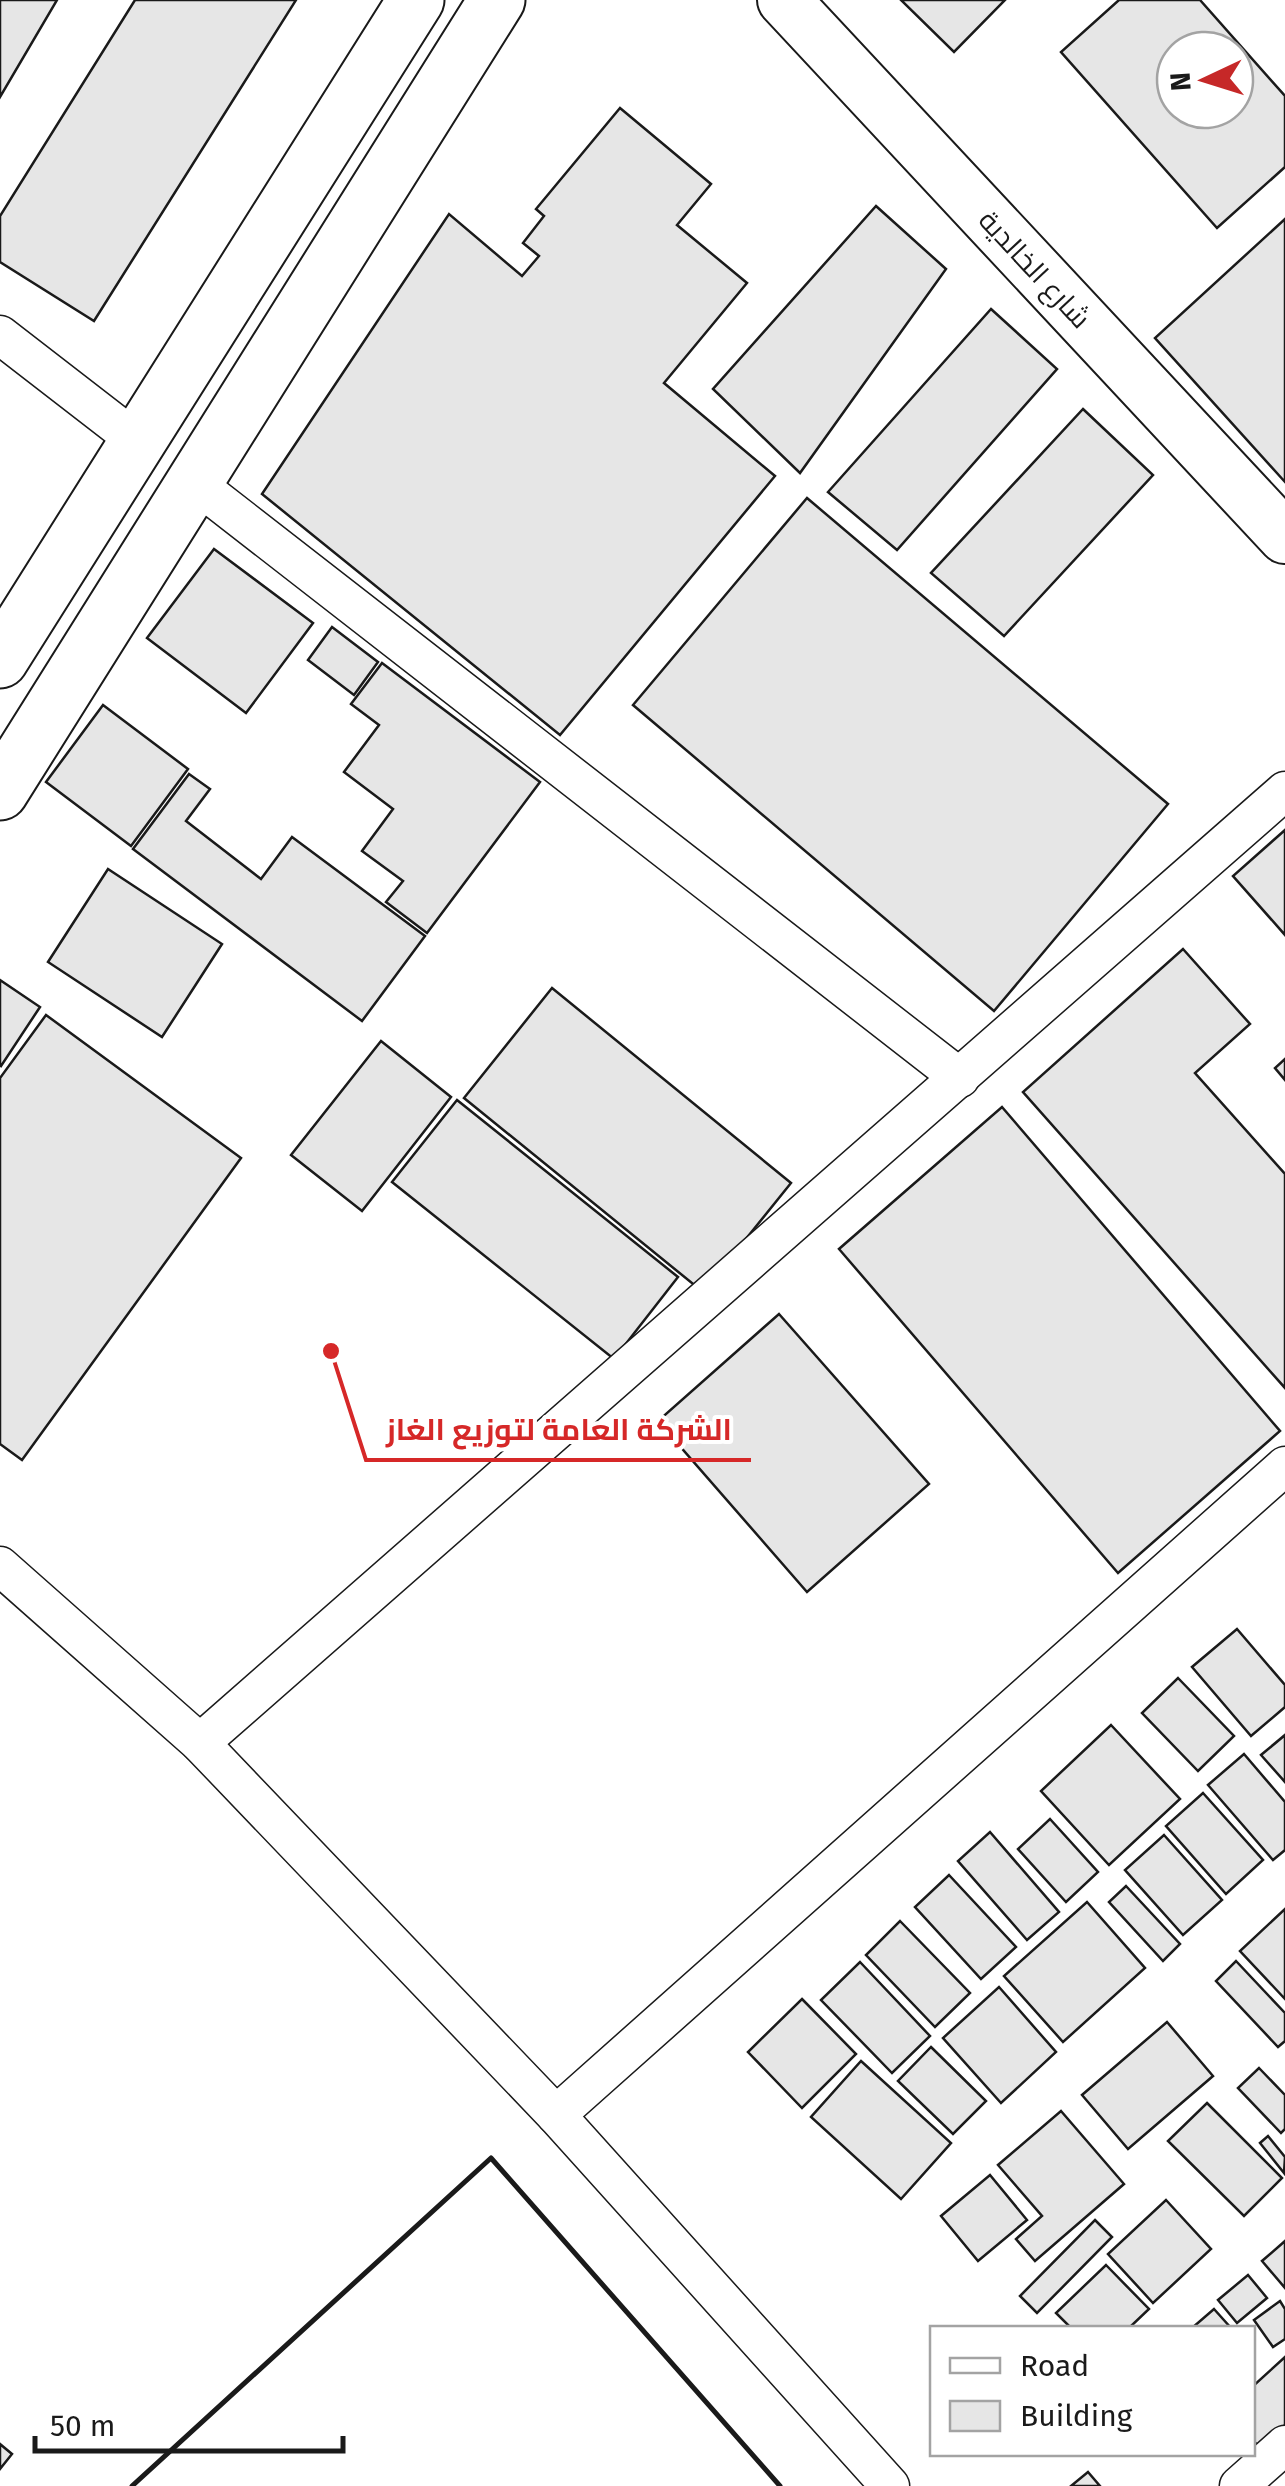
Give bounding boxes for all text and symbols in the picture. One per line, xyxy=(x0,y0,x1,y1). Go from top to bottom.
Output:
north arrow xyxy=(1155,30,1255,130)
text: N xyxy=(1163,71,1198,92)
street label: شارع الخالدية xyxy=(971,204,1097,336)
callout: الشركة العامة لتوزيع الغاز xyxy=(366,1400,751,1460)
text: الشركة العامة لتوزيع الغاز xyxy=(385,1412,732,1450)
legend xyxy=(930,2326,1255,2456)
text: Road xyxy=(1020,2348,1089,2384)
scale bar xyxy=(35,2391,342,2453)
text: Building xyxy=(1020,2398,1133,2434)
text: 50 m xyxy=(50,2408,115,2444)

